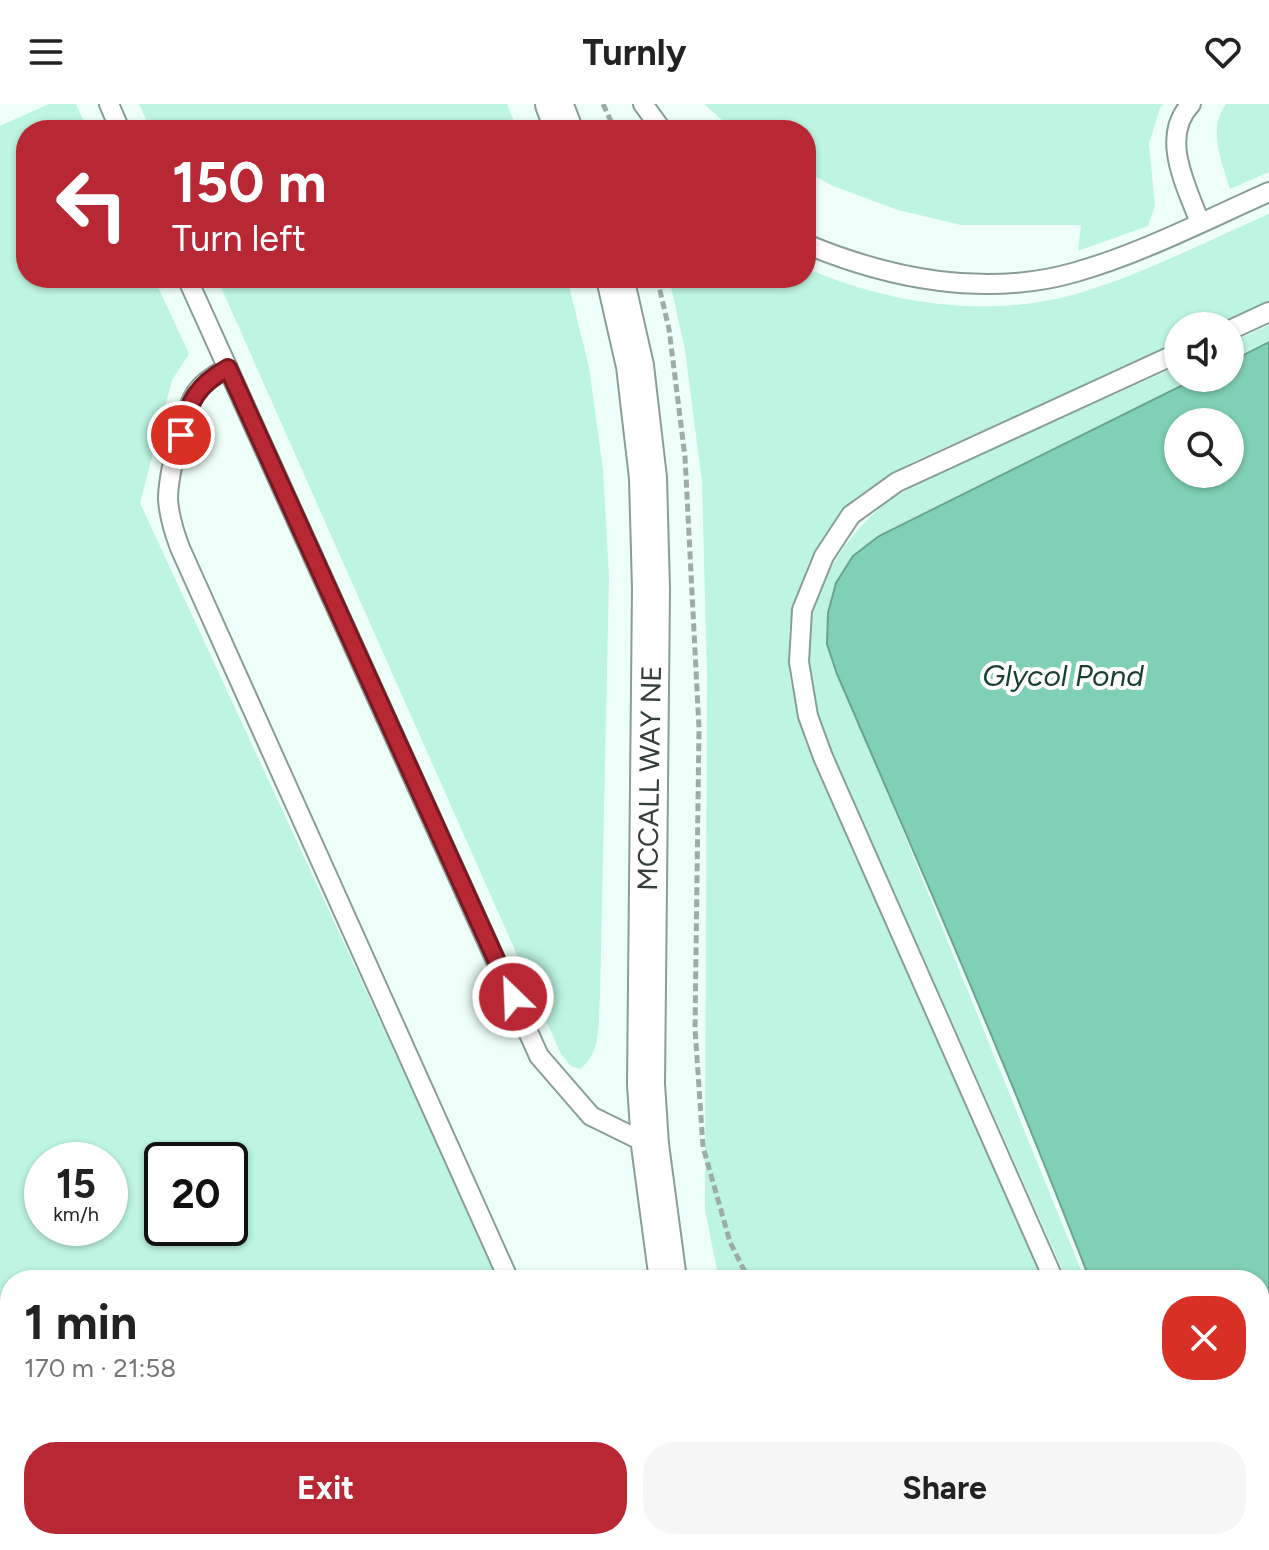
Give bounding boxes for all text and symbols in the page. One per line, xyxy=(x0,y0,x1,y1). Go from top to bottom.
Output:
icon: menu xyxy=(24,30,68,74)
icon: heart xyxy=(1201,30,1245,74)
text: Turnly xyxy=(583,31,686,74)
text: 150 m xyxy=(172,149,327,216)
icon: left xyxy=(40,152,144,256)
text: Turn left xyxy=(172,217,306,260)
map controls xyxy=(1164,312,1244,488)
button: sound xyxy=(1164,312,1244,392)
pin xyxy=(147,401,215,469)
button: search xyxy=(1164,408,1244,488)
icon: arrive xyxy=(159,413,203,457)
water label: Glycol Pond xyxy=(982,657,1144,694)
street label: MCCALL WAY NE xyxy=(630,665,668,891)
position arrow xyxy=(471,955,555,1039)
speed limit sign: 20 xyxy=(144,1142,248,1246)
text: 15 xyxy=(56,1160,96,1208)
text: km/h xyxy=(53,1202,99,1226)
text: 1 min xyxy=(24,1293,137,1351)
button: close xyxy=(1162,1296,1246,1380)
text: 170 m · 21:58 xyxy=(24,1352,176,1384)
button: Exit xyxy=(24,1442,627,1534)
button: Share xyxy=(643,1442,1246,1534)

